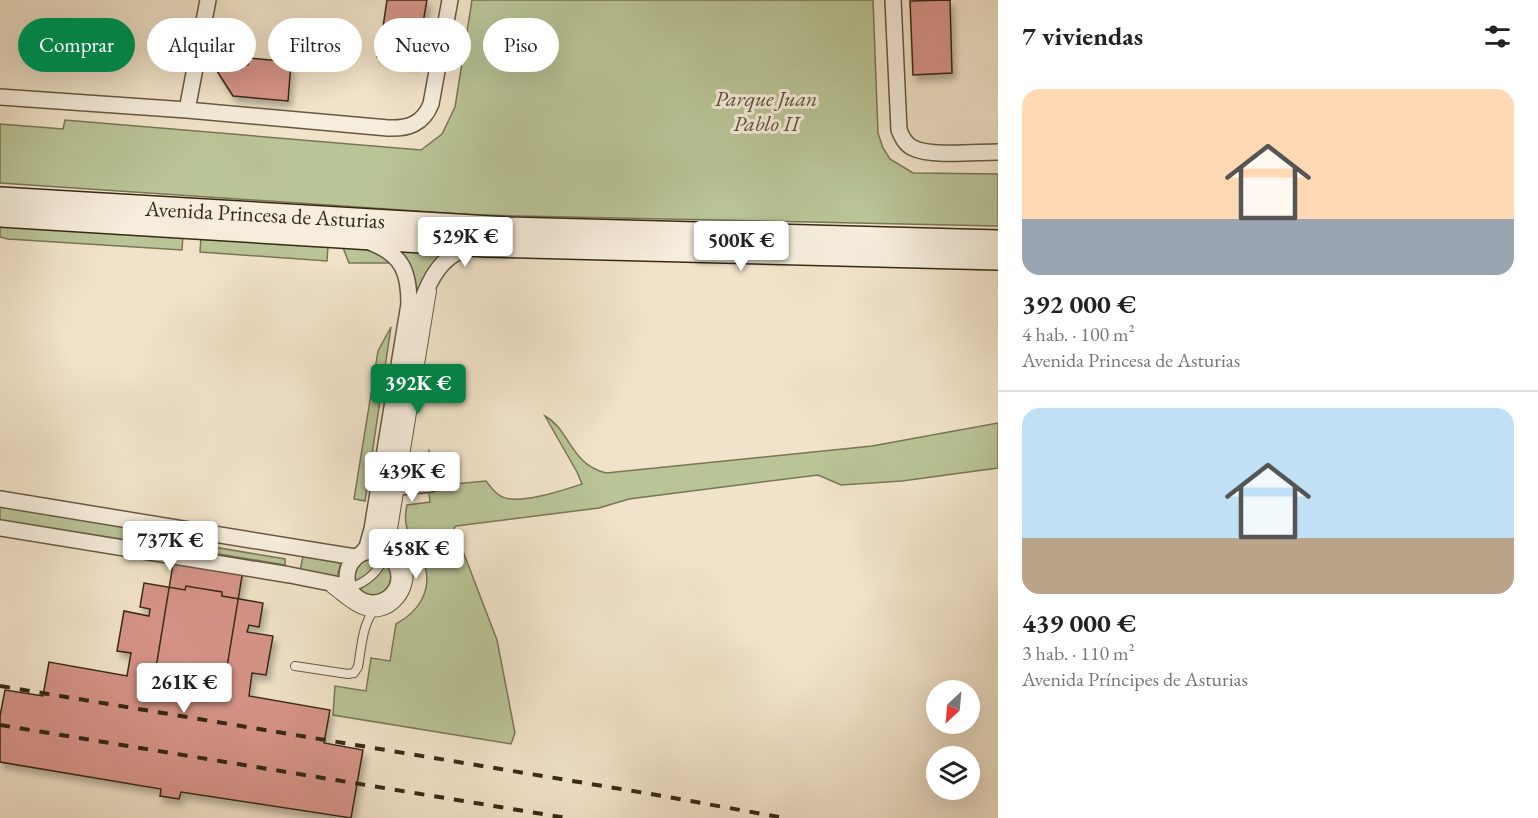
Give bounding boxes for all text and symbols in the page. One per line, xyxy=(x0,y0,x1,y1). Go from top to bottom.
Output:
chip: Comprar xyxy=(18,18,135,72)
chip: Alquilar xyxy=(147,18,256,72)
chip: Filtros xyxy=(268,18,362,72)
chip: Nuevo xyxy=(374,18,471,72)
chip: Piso xyxy=(483,18,559,72)
text: 7 viviendas xyxy=(1022,19,1143,53)
icon: filters xyxy=(1481,20,1514,53)
park label: Parque Juan Pablo II xyxy=(715,84,817,138)
icon: home xyxy=(1214,128,1322,236)
street label: Avenida Princesa de Asturias xyxy=(143,194,386,235)
pin: 529K € xyxy=(416,217,514,268)
pin: 500K € xyxy=(692,221,790,272)
text: 529K € xyxy=(432,223,498,249)
text: 500K € xyxy=(708,227,774,253)
text: 392 000 € xyxy=(1022,287,1136,321)
text: 4 hab. · 100 m² xyxy=(1022,321,1135,347)
text: Avenida Princesa de Asturias xyxy=(1022,347,1240,373)
pin: 392K € xyxy=(369,364,467,415)
text: 392K € xyxy=(385,370,451,396)
icon: home xyxy=(1214,447,1322,555)
pin: 439K € xyxy=(363,452,461,503)
text: 439K € xyxy=(379,458,445,484)
pin: 737K € xyxy=(121,521,219,572)
text: 737K € xyxy=(137,527,203,553)
pin: 458K € xyxy=(367,529,465,580)
text: 458K € xyxy=(383,535,449,561)
text: 439 000 € xyxy=(1022,606,1136,640)
text: 3 hab. · 110 m² xyxy=(1022,640,1135,666)
pin: 261K € xyxy=(135,663,233,714)
text: Avenida Príncipes de Asturias xyxy=(1022,666,1248,692)
text: 261K € xyxy=(151,669,217,695)
north arrow xyxy=(926,680,980,734)
map controls xyxy=(926,680,980,800)
button: layers xyxy=(926,746,980,800)

